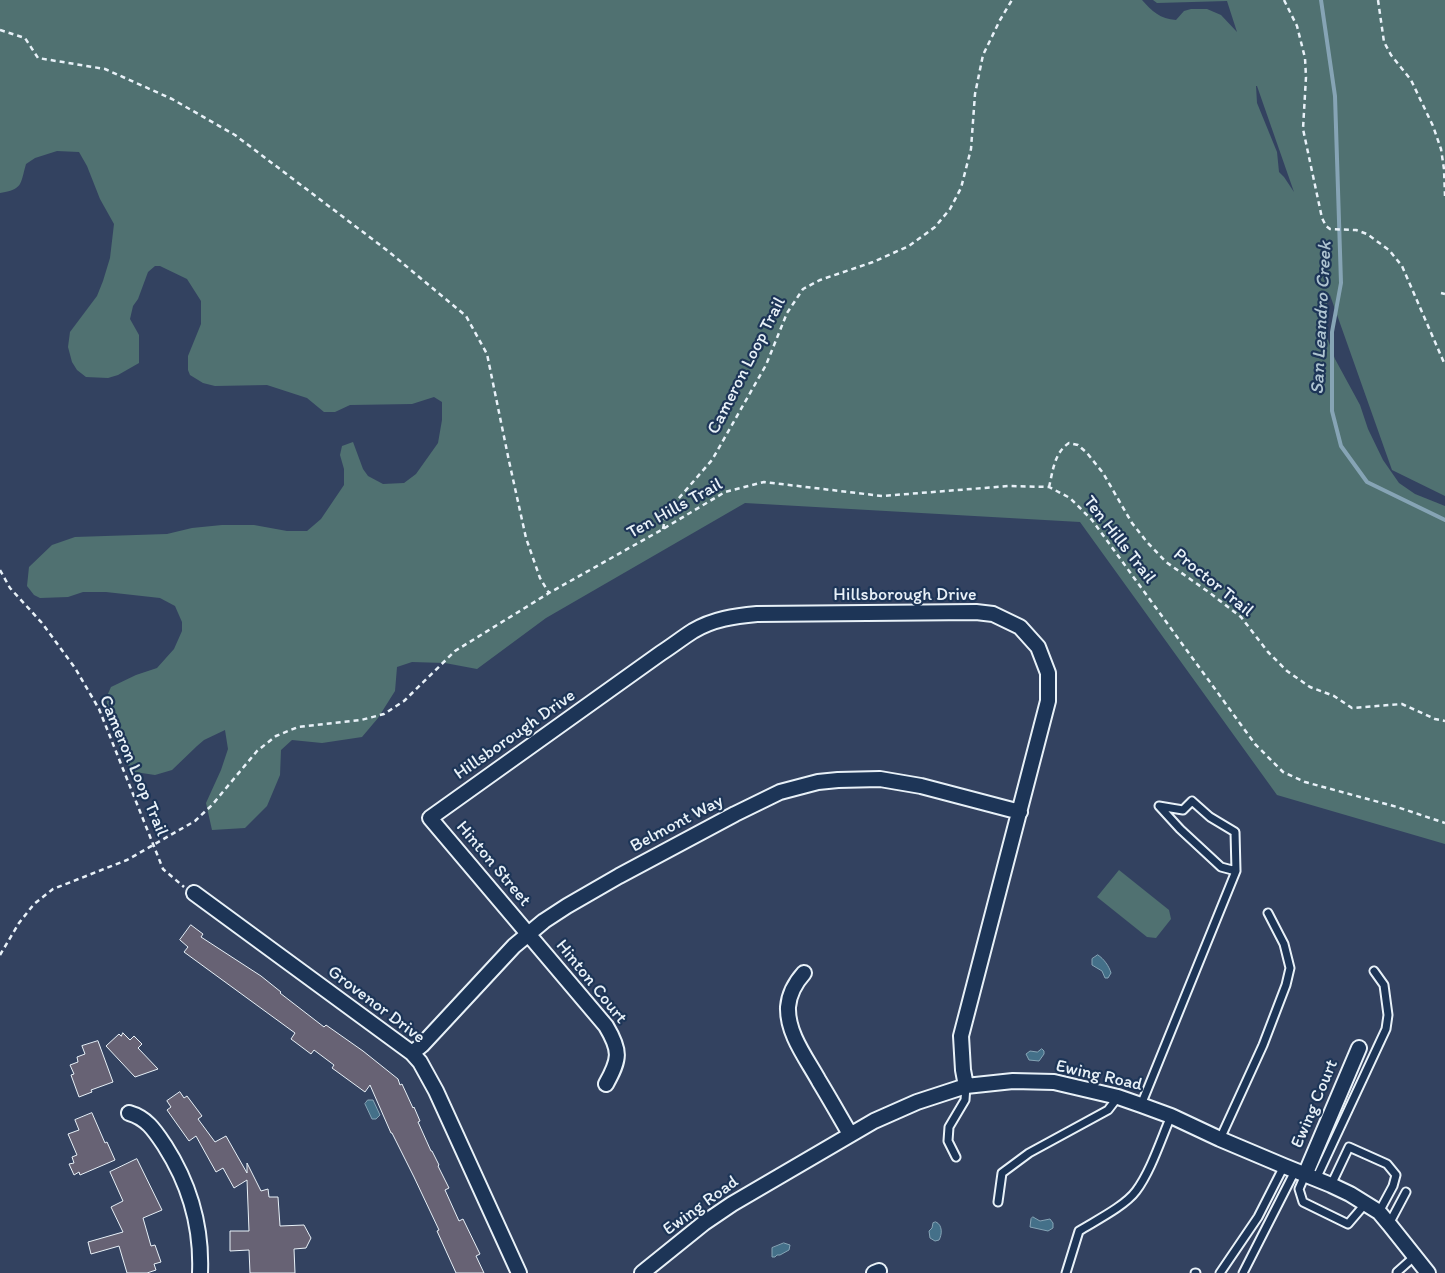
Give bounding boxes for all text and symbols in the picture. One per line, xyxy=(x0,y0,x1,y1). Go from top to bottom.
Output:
water label: San Leandro Creek xyxy=(1307,241,1337,395)
street label: Cameron Loop Trail xyxy=(703,294,791,438)
street label: Ten Hills Trail xyxy=(624,474,726,544)
street label: Ten Hills Trail xyxy=(1078,492,1160,588)
street label: Proctor Trail xyxy=(1169,544,1257,622)
street label: Hillsborough Drive xyxy=(833,584,977,606)
street label: Hillsborough Drive xyxy=(450,685,580,785)
street label: Cameron Loop Trail xyxy=(94,692,172,840)
street label: Belmont Way xyxy=(627,790,727,858)
street label: Hinton Street xyxy=(451,817,535,911)
street label: Hinton Court xyxy=(551,936,631,1028)
street label: Grovenor Drive xyxy=(323,961,429,1049)
street label: Ewing Road xyxy=(1054,1056,1144,1096)
street label: Ewing Court xyxy=(1287,1057,1343,1151)
street label: Ewing Road xyxy=(659,1171,743,1241)

